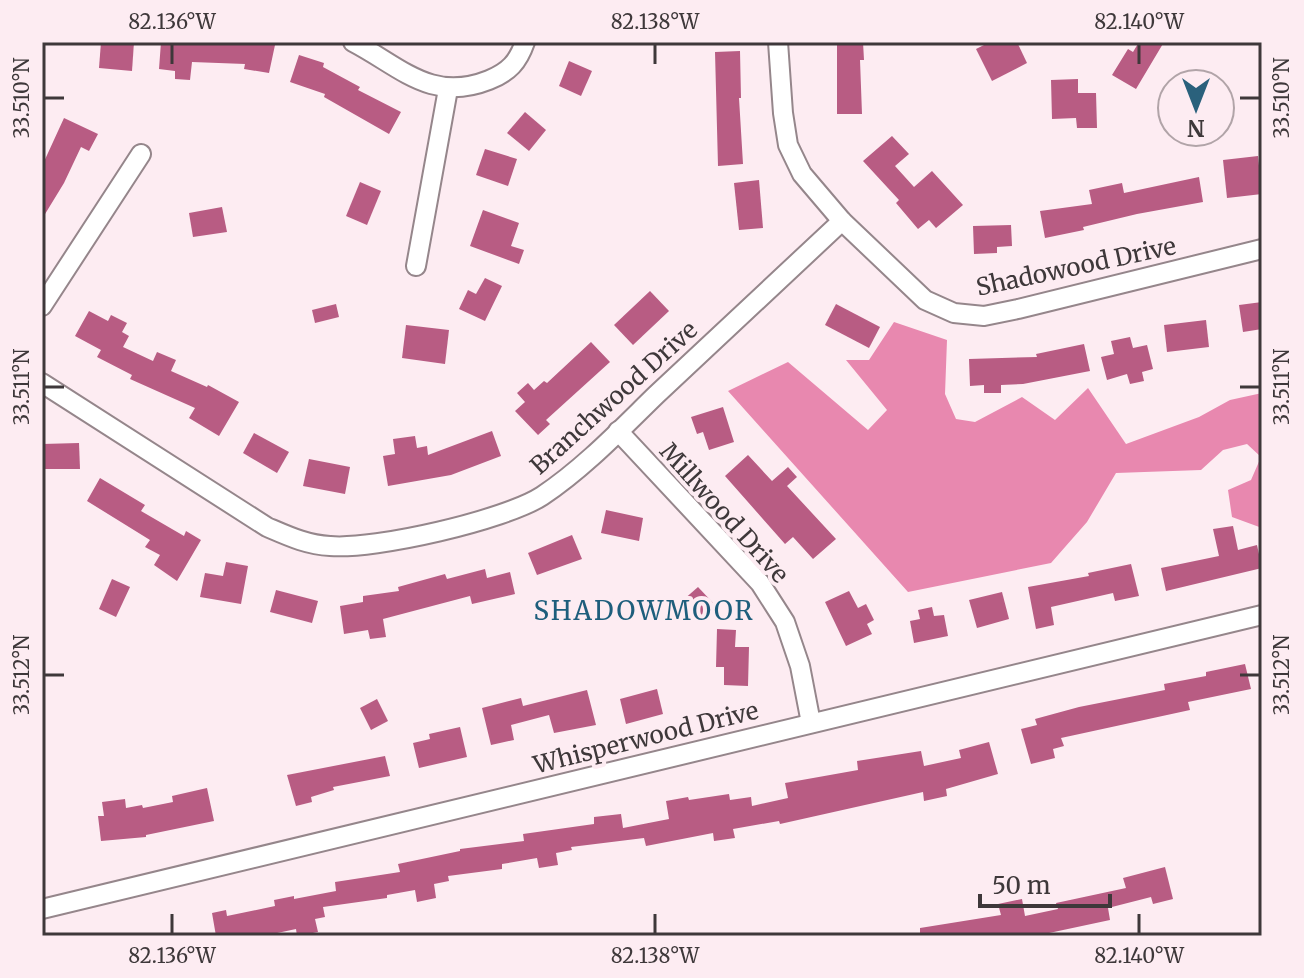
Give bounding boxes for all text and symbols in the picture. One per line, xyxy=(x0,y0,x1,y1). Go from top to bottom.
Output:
text: 82.136°W xyxy=(128,9,217,34)
text: 82.138°W xyxy=(611,9,700,34)
text: 82.140°W xyxy=(1094,9,1185,34)
text: 33.510°N xyxy=(9,57,34,139)
text: 33.510°N xyxy=(1269,57,1294,139)
north arrow xyxy=(1156,68,1236,148)
text: N xyxy=(1187,114,1205,142)
street label: Shadowood Drive xyxy=(973,230,1179,303)
street label: Branchwood Drive xyxy=(524,314,704,481)
text: 33.511°N xyxy=(9,348,34,425)
text: 33.511°N xyxy=(1269,348,1294,425)
street label: Millwood Drive xyxy=(653,436,795,589)
district label: SHADOWMOOR xyxy=(533,594,755,627)
text: 33.512°N xyxy=(9,634,34,715)
text: 33.512°N xyxy=(1269,634,1294,715)
street label: Whisperwood Drive xyxy=(529,695,762,781)
scale bar xyxy=(980,858,1110,908)
text: 50 m xyxy=(992,870,1051,901)
text: 82.136°W xyxy=(128,943,217,968)
text: 82.138°W xyxy=(611,943,700,968)
text: 82.140°W xyxy=(1094,943,1185,968)

